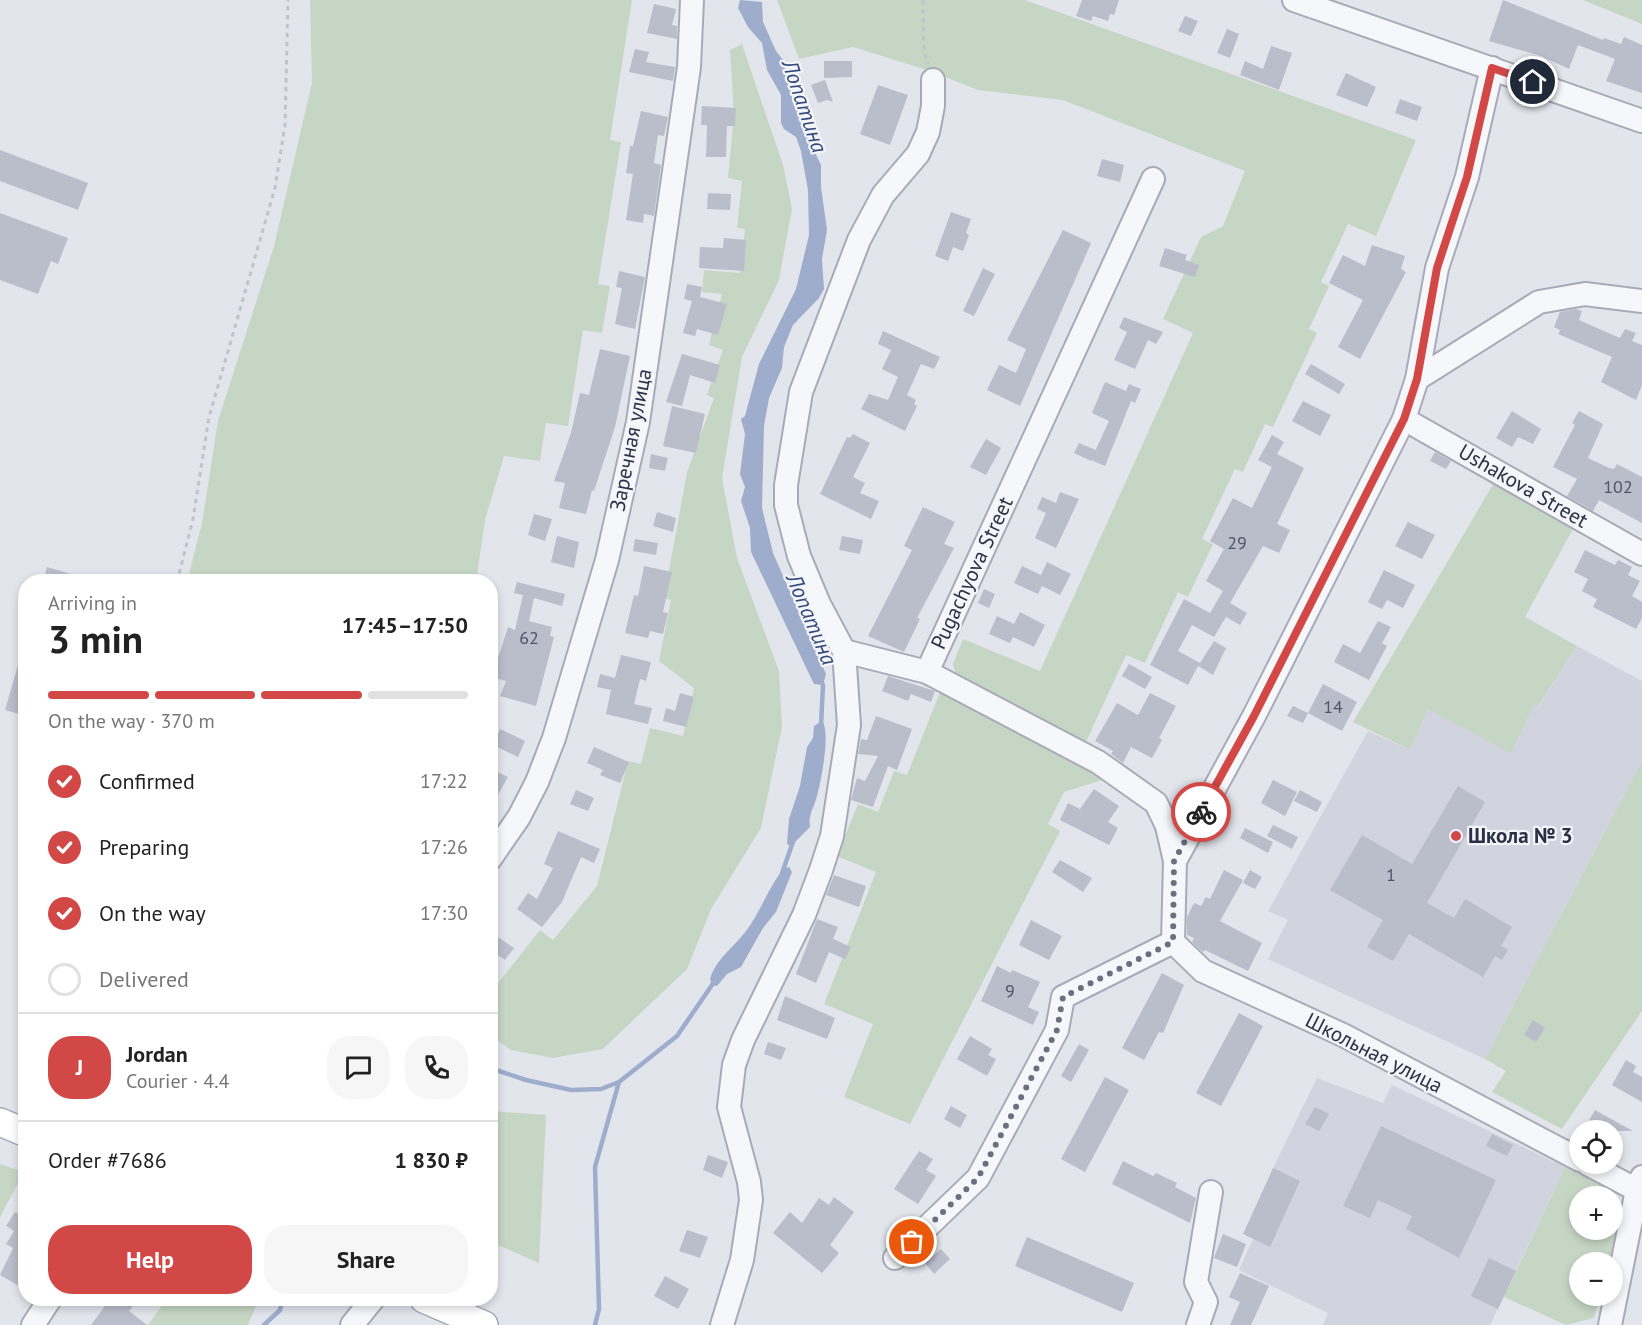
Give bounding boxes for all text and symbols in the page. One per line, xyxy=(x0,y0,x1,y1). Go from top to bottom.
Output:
water label: Лопатина xyxy=(776,55,834,156)
pin xyxy=(1507,56,1558,107)
icon: home xyxy=(1516,65,1549,98)
street label: Заречная улица xyxy=(603,366,658,514)
street label: Ushakova Street xyxy=(1454,438,1593,534)
house number: 102 xyxy=(1603,475,1633,498)
street label: Pugachyova Street xyxy=(924,492,1019,653)
house number: 29 xyxy=(1227,531,1247,554)
water label: Лопатина xyxy=(780,568,844,669)
text: Arriving in xyxy=(48,590,137,616)
text: 17:45–17:50 xyxy=(342,611,468,639)
text: 3 min xyxy=(48,613,143,664)
house number: 62 xyxy=(519,626,539,649)
house number: 14 xyxy=(1323,695,1343,718)
text: On the way · 370 m xyxy=(48,708,215,734)
icon: check xyxy=(48,765,81,798)
text: Confirmed xyxy=(99,767,195,795)
text: 17:22 xyxy=(420,768,468,794)
courier xyxy=(1171,782,1231,842)
icon: bike xyxy=(1185,796,1218,829)
place label: Школа № 3 xyxy=(1468,822,1573,849)
marker: Школа № 3 xyxy=(1449,829,1463,843)
icon: check xyxy=(48,831,81,864)
text: Preparing xyxy=(99,833,189,861)
text: 17:26 xyxy=(420,834,468,860)
house number: 1 xyxy=(1386,863,1396,886)
icon: check xyxy=(48,897,81,930)
text: On the way xyxy=(99,899,206,927)
text: 17:30 xyxy=(420,900,468,926)
text: Delivered xyxy=(99,965,189,993)
house number: 9 xyxy=(1005,979,1015,1002)
street label: Школьная улица xyxy=(1301,1006,1447,1099)
button: chat xyxy=(327,1036,390,1099)
button: phone xyxy=(405,1036,468,1099)
text: Jordan xyxy=(126,1040,188,1068)
text: J xyxy=(76,1053,83,1081)
text: Courier · 4.4 xyxy=(126,1068,229,1094)
map controls xyxy=(1569,1120,1623,1306)
button: locate xyxy=(1569,1120,1623,1174)
text: Order #7686 xyxy=(48,1146,167,1174)
text: 1 830 ₽ xyxy=(394,1146,468,1174)
button: + xyxy=(1569,1186,1623,1240)
pin xyxy=(886,1216,937,1267)
button: Help xyxy=(48,1225,252,1294)
button: Share xyxy=(264,1225,468,1294)
icon: bag xyxy=(895,1225,928,1258)
button: − xyxy=(1569,1252,1623,1306)

